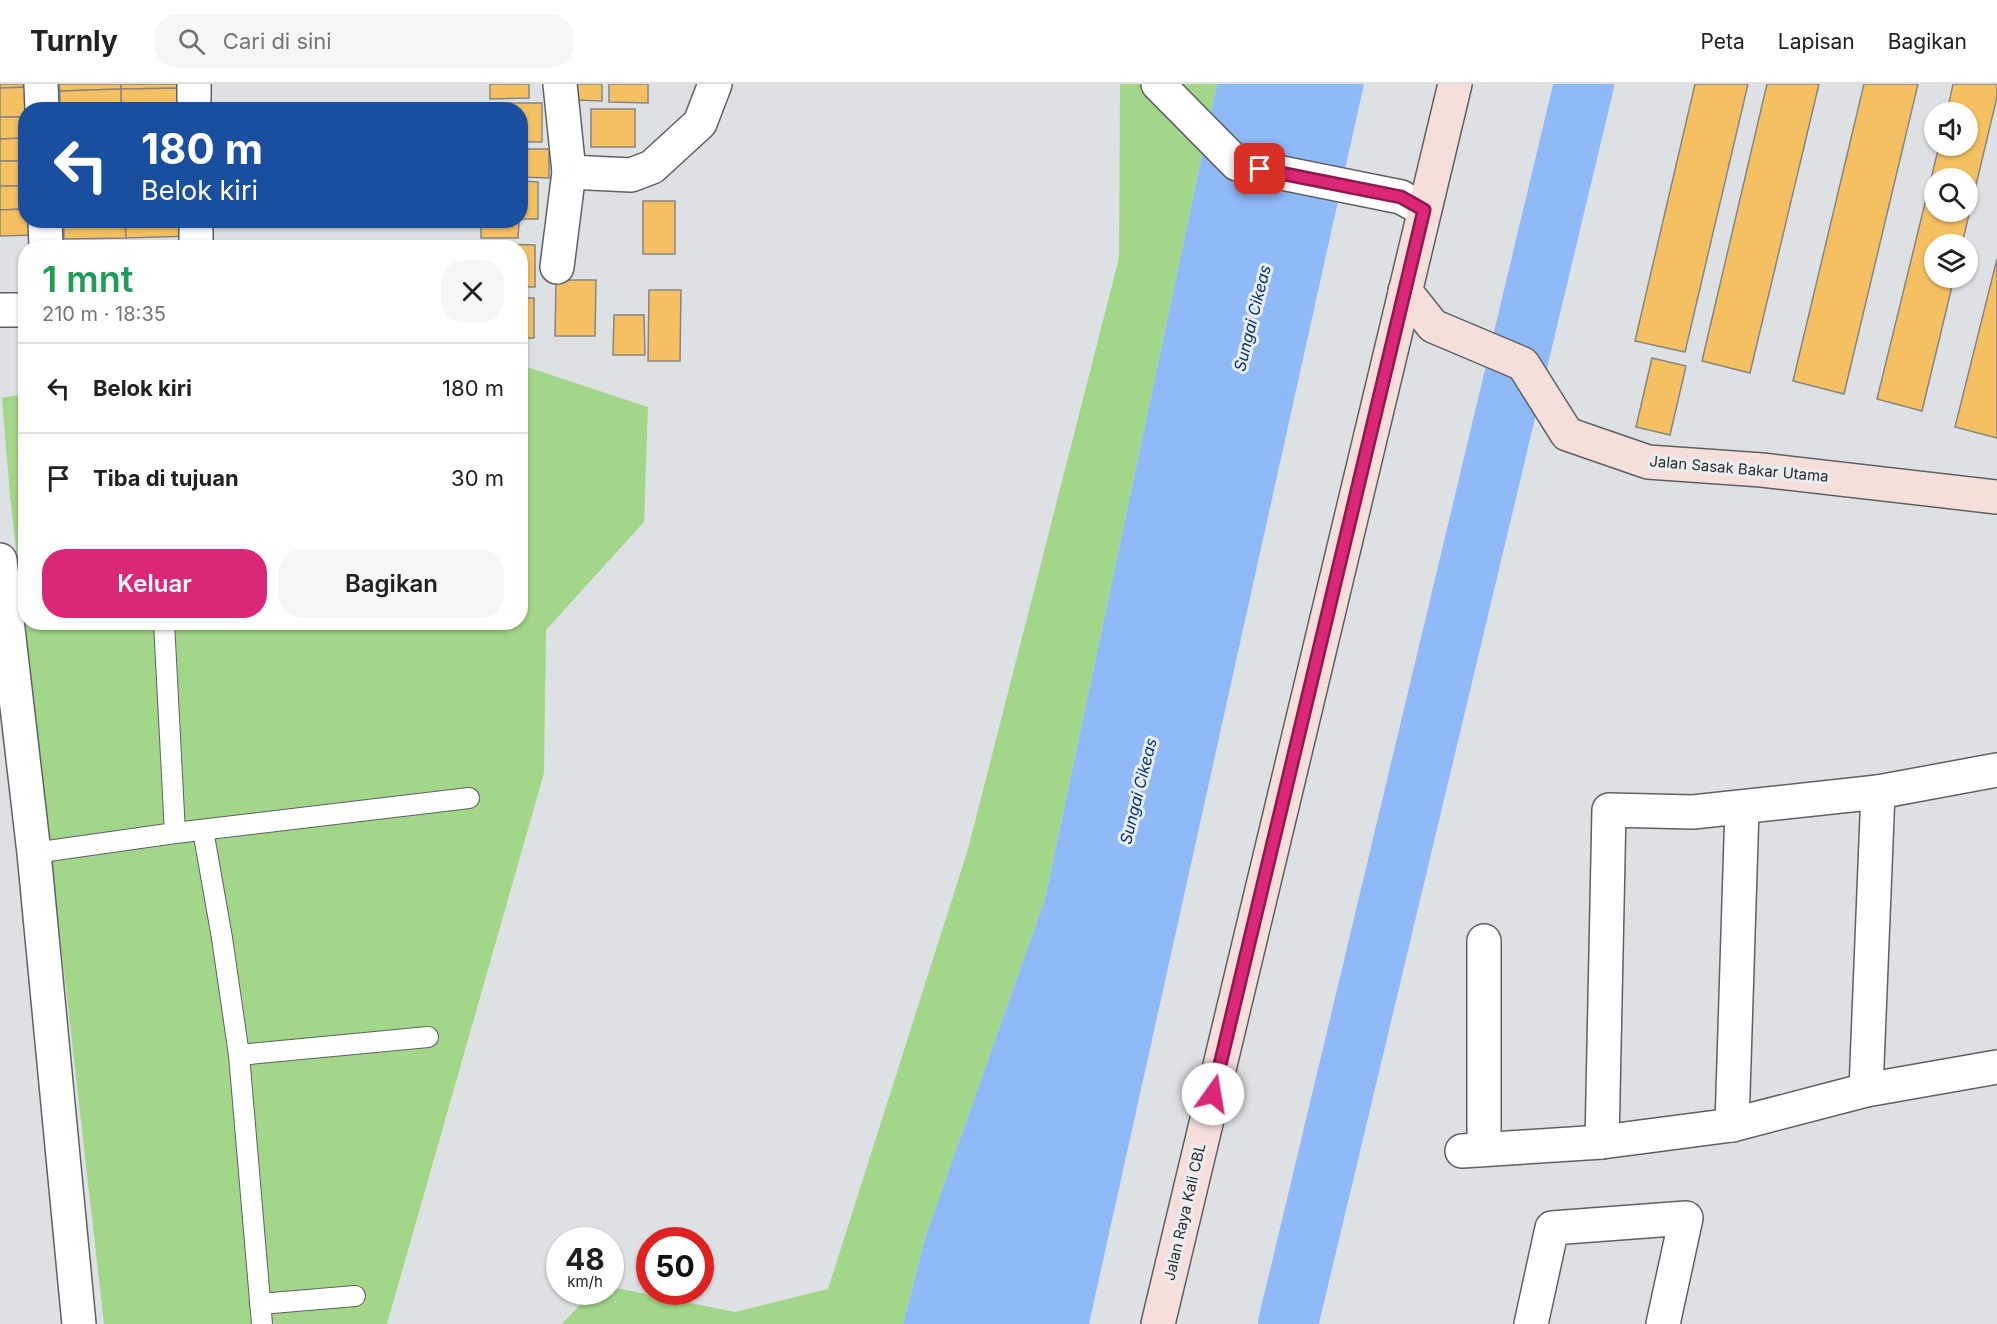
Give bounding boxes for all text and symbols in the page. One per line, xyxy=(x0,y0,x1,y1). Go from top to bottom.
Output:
search box xyxy=(154,14,574,68)
text: Turnly xyxy=(30,24,118,58)
icon: search xyxy=(175,25,208,58)
text: Cari di sini xyxy=(223,28,332,54)
text: Peta xyxy=(1701,29,1745,54)
text: Lapisan xyxy=(1778,29,1855,54)
text: Bagikan xyxy=(1888,29,1967,54)
map controls xyxy=(1924,102,1978,288)
button: sound xyxy=(1924,102,1978,156)
text: 180 m xyxy=(141,123,263,174)
icon: left xyxy=(42,126,120,204)
pin xyxy=(1234,143,1285,194)
icon: arrive xyxy=(1243,152,1276,185)
button: search xyxy=(1924,168,1978,222)
text: Belok kiri xyxy=(141,174,258,207)
button: layers xyxy=(1924,234,1978,288)
text: 1 mnt xyxy=(42,257,133,301)
button: close xyxy=(441,260,504,323)
water label: Sungai Cikeas xyxy=(1229,263,1275,373)
text: 210 m · 18:35 xyxy=(42,302,166,326)
icon: left xyxy=(42,372,75,405)
text: Belok kiri xyxy=(93,375,192,401)
text: 180 m xyxy=(442,375,504,401)
street label: Jalan Sasak Bakar Utama xyxy=(1649,451,1829,486)
icon: arrive xyxy=(42,462,75,495)
text: Tiba di tujuan xyxy=(93,465,239,491)
text: 30 m xyxy=(451,465,504,491)
button: Keluar xyxy=(42,549,267,618)
button: Bagikan xyxy=(279,549,504,618)
water label: Sungai Cikeas xyxy=(1115,736,1161,846)
position arrow xyxy=(1181,1062,1245,1126)
street label: Jalan Raya Kali CBL xyxy=(1159,1141,1210,1282)
speed limit sign: 50 xyxy=(636,1227,714,1305)
text: 48 xyxy=(565,1241,605,1277)
text: km/h xyxy=(567,1272,603,1291)

